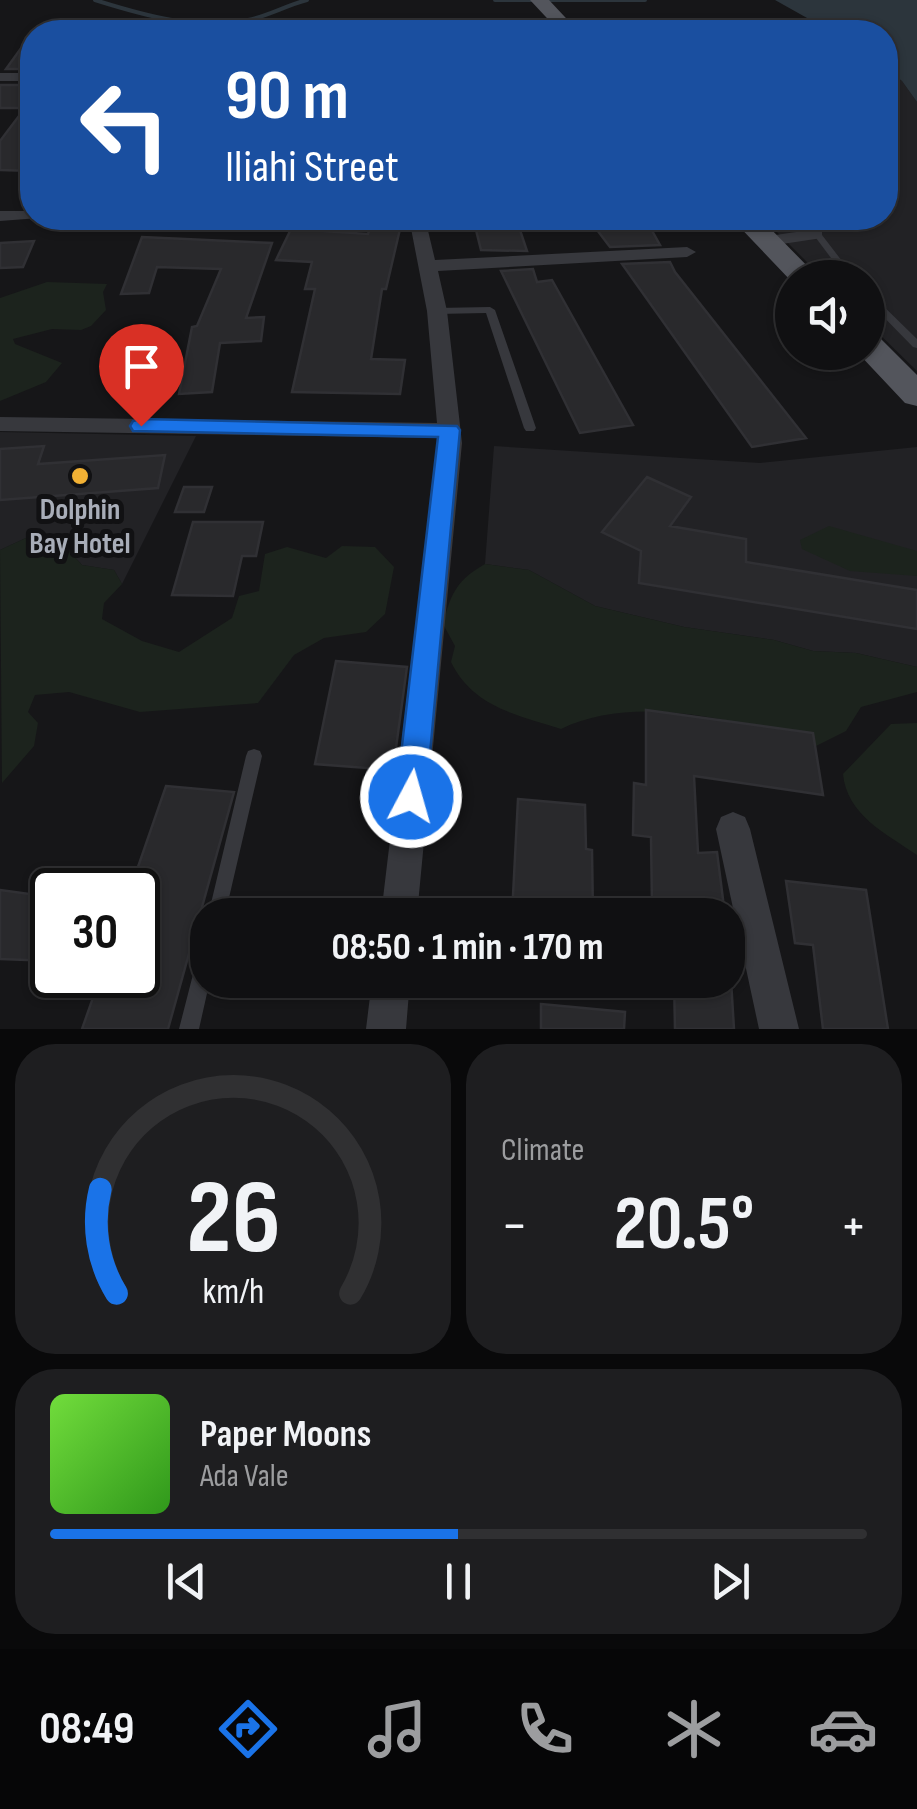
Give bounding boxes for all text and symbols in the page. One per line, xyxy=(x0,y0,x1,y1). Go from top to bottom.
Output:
text: 90 m xyxy=(225,55,349,139)
icon: left xyxy=(60,60,190,190)
text: Iliahi Street xyxy=(225,140,399,195)
map controls xyxy=(775,260,885,370)
button: sound xyxy=(775,260,885,370)
pin xyxy=(99,324,184,427)
icon: arrive xyxy=(114,339,169,394)
marker: Dolphin Bay Hotel xyxy=(69,465,91,487)
place label: Dolphin Bay Hotel xyxy=(29,492,131,562)
position arrow xyxy=(359,745,463,849)
speed limit sign: 30 xyxy=(30,868,160,998)
text: 08:50 · 1 min · 170 m xyxy=(331,925,604,970)
text: Climate xyxy=(501,1131,584,1170)
text: 26 xyxy=(186,1157,280,1282)
text: 20.5° xyxy=(614,1180,754,1271)
text: − xyxy=(501,1193,528,1260)
text: + xyxy=(840,1193,867,1260)
text: km/h xyxy=(202,1271,264,1314)
text: Paper Moons xyxy=(200,1412,371,1457)
text: Ada Vale xyxy=(200,1457,289,1496)
icon: previous xyxy=(159,1554,214,1609)
icon: pause xyxy=(431,1554,486,1609)
icon: next xyxy=(703,1554,758,1609)
icon: directions xyxy=(213,1694,283,1764)
icon: music xyxy=(362,1694,432,1764)
icon: phone xyxy=(510,1694,580,1764)
icon: climate xyxy=(659,1694,729,1764)
icon: car xyxy=(808,1694,878,1764)
text: 08:49 xyxy=(39,1702,134,1757)

